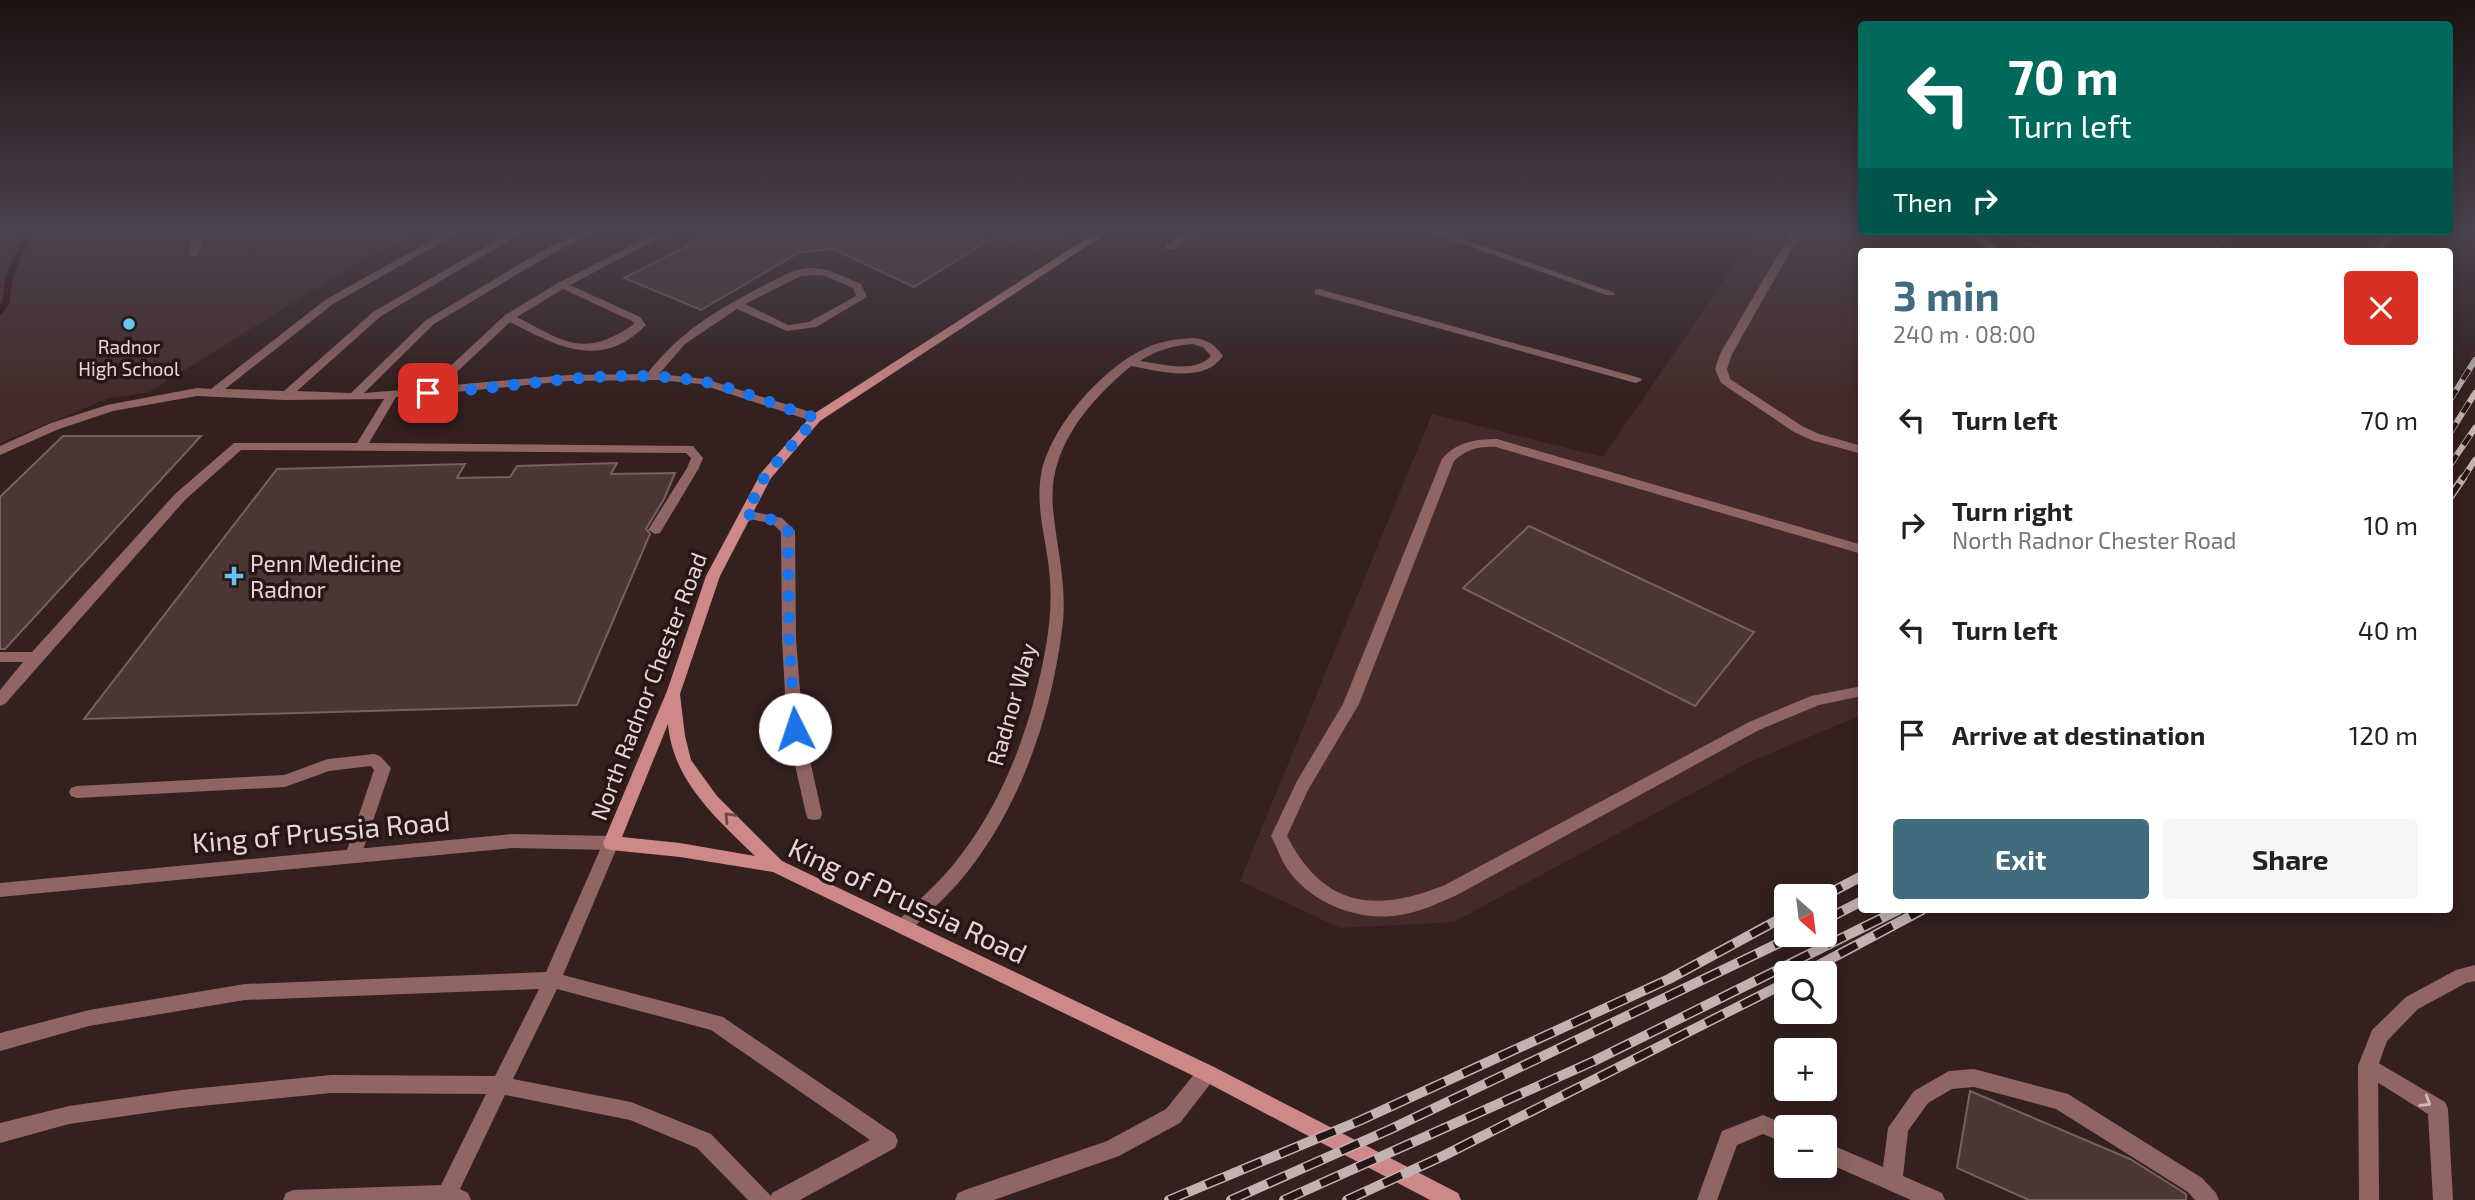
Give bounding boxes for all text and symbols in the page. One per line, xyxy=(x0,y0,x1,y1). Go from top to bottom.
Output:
text: 70 m xyxy=(2008,46,2119,105)
icon: left xyxy=(1893,49,1984,140)
text: Turn left xyxy=(2008,106,2132,144)
icon: right xyxy=(1966,182,2004,220)
text: Then xyxy=(1893,186,1952,217)
text: 3 min xyxy=(1893,269,2000,319)
button: close xyxy=(2344,271,2418,345)
marker: Radnor High School xyxy=(121,316,137,332)
text: 240 m · 08:00 xyxy=(1893,320,2036,348)
place label: Radnor High School xyxy=(78,335,180,380)
pin xyxy=(398,363,458,423)
icon: arrive xyxy=(409,374,447,412)
icon: left xyxy=(1893,401,1931,439)
text: Turn left xyxy=(1952,404,2058,435)
text: 70 m xyxy=(2360,404,2418,435)
text: Turn right xyxy=(1952,495,2073,526)
icon: right xyxy=(1893,506,1931,544)
text: 10 m xyxy=(2363,509,2418,540)
text: North Radnor Chester Road xyxy=(1952,526,2237,554)
street label: North Radnor Chester Road xyxy=(584,548,712,824)
place label: Penn Medicine Radnor xyxy=(250,549,402,603)
marker: Penn Medicine Radnor xyxy=(224,566,244,586)
icon: left xyxy=(1893,611,1931,649)
text: Turn left xyxy=(1952,614,2058,645)
text: 40 m xyxy=(2358,614,2418,645)
street label: Radnor Way xyxy=(980,639,1042,769)
position arrow xyxy=(758,692,832,766)
icon: arrive xyxy=(1893,716,1931,754)
text: Arrive at destination xyxy=(1952,719,2205,750)
text: 120 m xyxy=(2349,719,2418,750)
street label: King of Prussia Road xyxy=(190,803,452,859)
one-way arrow xyxy=(724,812,737,825)
button: Exit xyxy=(1893,819,2149,899)
button: Share xyxy=(2163,819,2418,899)
street label: King of Prussia Road xyxy=(783,830,1033,970)
north arrow xyxy=(1774,884,1838,947)
map controls xyxy=(1774,884,1837,1178)
button: search xyxy=(1774,961,1837,1024)
button: + xyxy=(1774,1038,1837,1101)
one-way arrow xyxy=(2419,1093,2432,1106)
button: − xyxy=(1774,1115,1837,1178)

